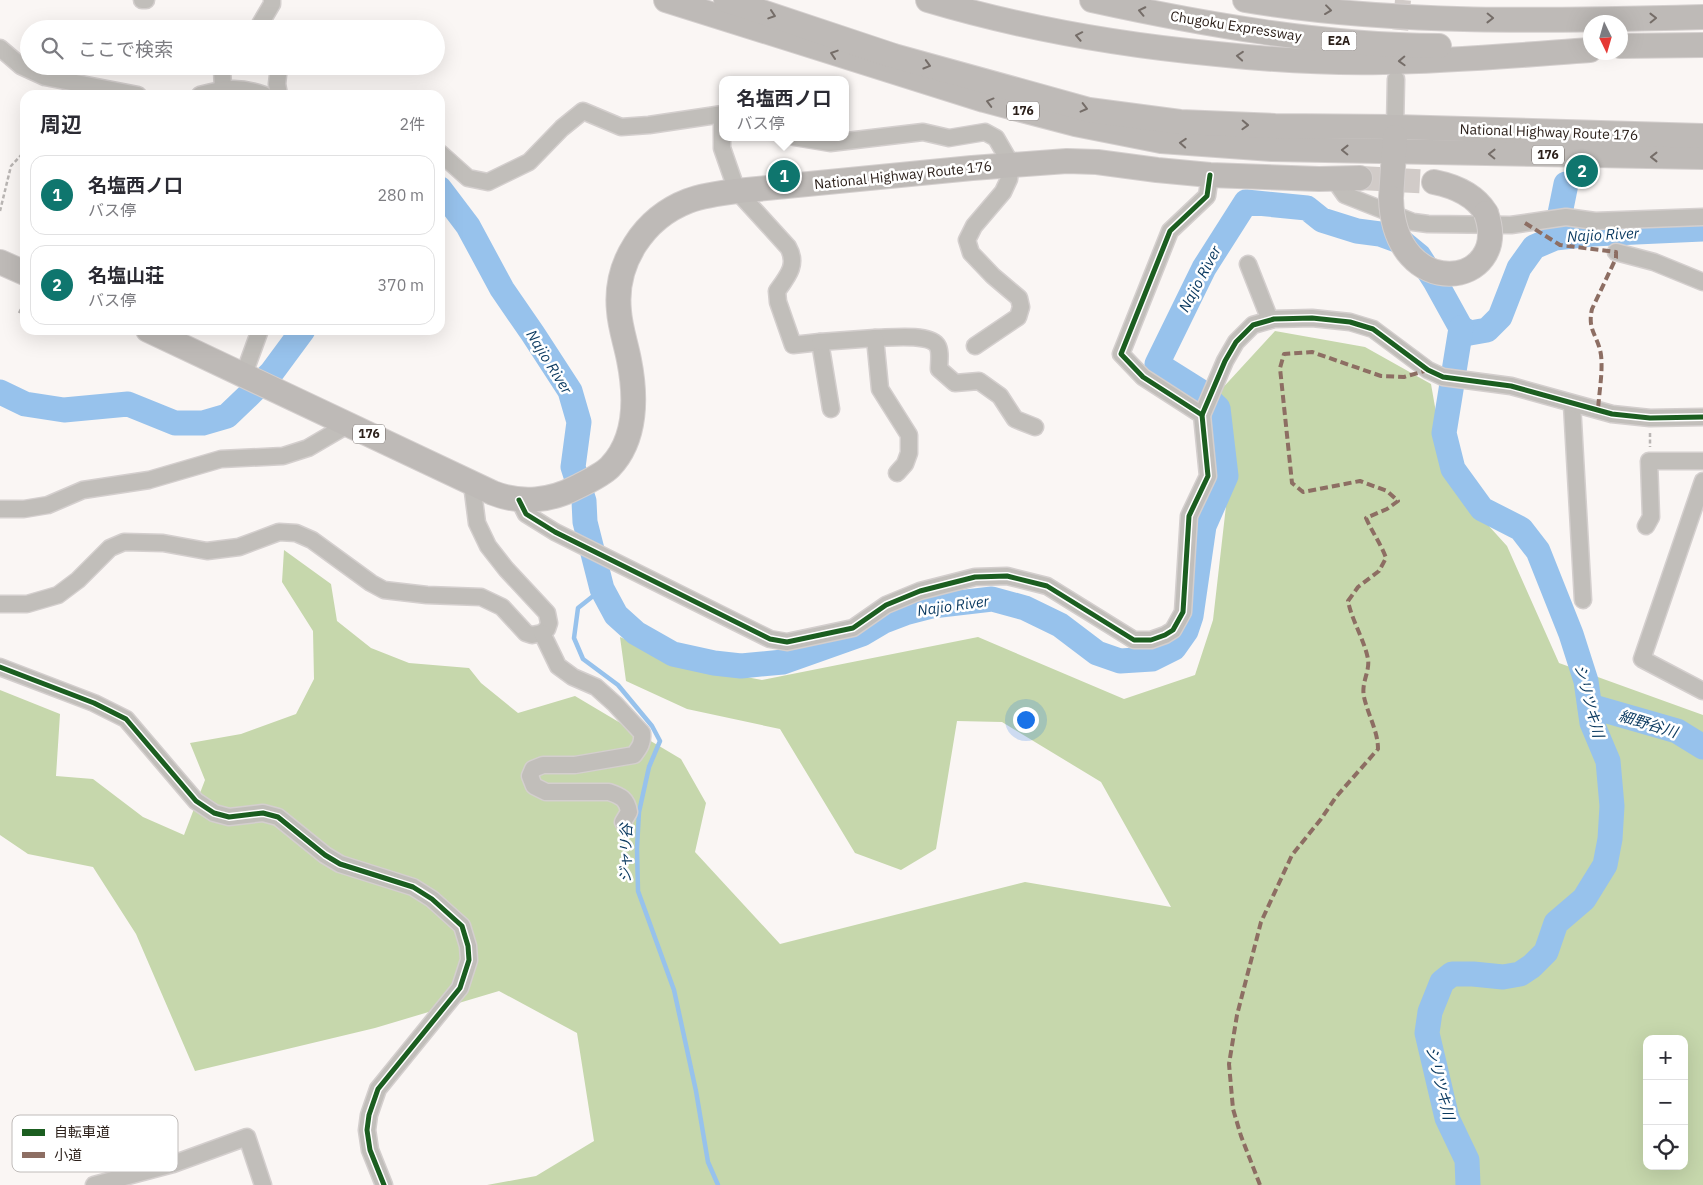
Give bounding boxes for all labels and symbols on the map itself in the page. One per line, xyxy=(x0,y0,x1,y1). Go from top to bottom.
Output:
one-way arrow xyxy=(1324,4,1332,15)
one-way arrow xyxy=(1137,6,1146,17)
street label: Chugoku Expressway xyxy=(1169,7,1303,45)
one-way arrow xyxy=(768,10,776,20)
one-way arrow xyxy=(1486,13,1494,23)
one-way arrow xyxy=(1649,13,1657,23)
north arrow xyxy=(1583,15,1628,60)
road number: E2A xyxy=(1322,31,1356,50)
one-way arrow xyxy=(1074,32,1083,42)
one-way arrow xyxy=(831,50,839,60)
one-way arrow xyxy=(1236,51,1244,62)
one-way arrow xyxy=(1398,56,1406,67)
one-way arrow xyxy=(923,59,931,69)
one-way arrow xyxy=(985,97,994,108)
road number: 176 xyxy=(1007,102,1039,120)
one-way arrow xyxy=(1079,102,1088,113)
one-way arrow xyxy=(1242,120,1249,130)
street label: National Highway Route 176 xyxy=(1459,120,1639,144)
one-way arrow xyxy=(1178,137,1186,148)
one-way arrow xyxy=(1341,145,1348,155)
road number: 176 xyxy=(1532,146,1564,164)
one-way arrow xyxy=(1488,149,1496,159)
pin: 2 xyxy=(1566,152,1598,190)
one-way arrow xyxy=(1650,152,1658,162)
pin: 1 xyxy=(768,157,800,195)
street label: National Highway Route 176 xyxy=(813,157,993,193)
water label: Najio River xyxy=(1566,223,1640,246)
water label: Najio River xyxy=(1174,242,1225,315)
water label: Najio River xyxy=(522,326,577,398)
road number: 176 xyxy=(353,424,385,444)
water label: Najio River xyxy=(916,591,991,620)
water label: シリツキ川 xyxy=(1571,662,1609,741)
water label: 細野谷川 xyxy=(1617,706,1682,742)
your location xyxy=(1013,707,1039,733)
water label: ジャリ谷 xyxy=(615,821,636,883)
water label: シリツキ川 xyxy=(1422,1044,1459,1123)
legend xyxy=(12,1115,178,1172)
text: 自転車道 xyxy=(54,1123,110,1141)
text: 小道 xyxy=(54,1146,82,1164)

